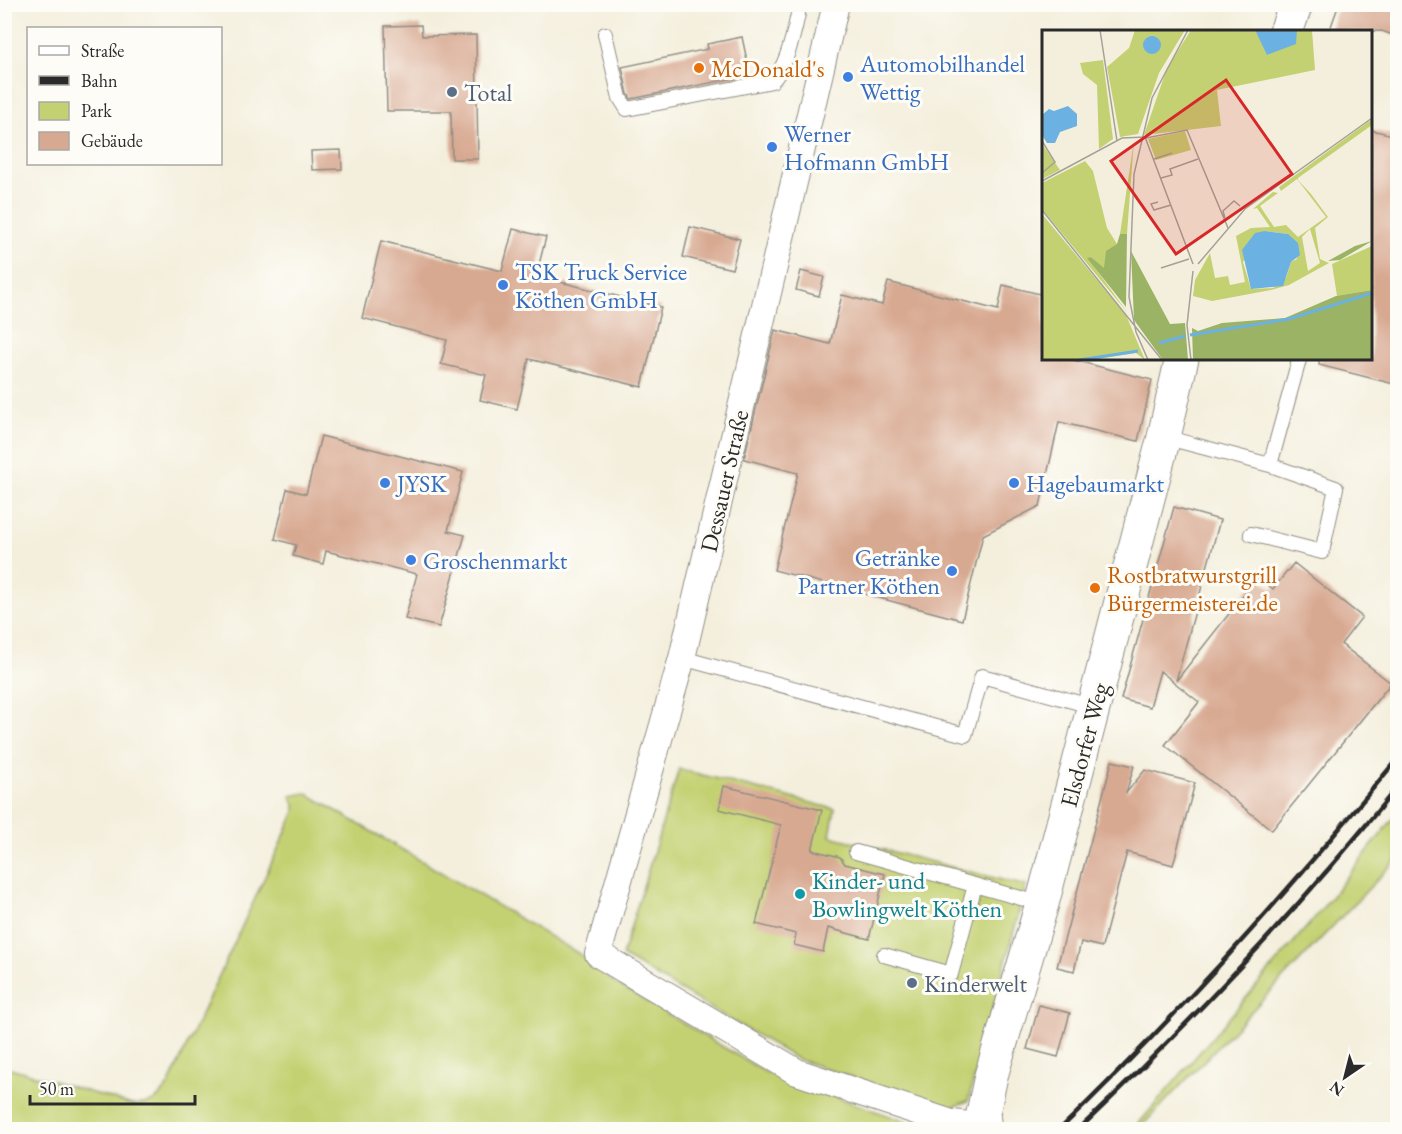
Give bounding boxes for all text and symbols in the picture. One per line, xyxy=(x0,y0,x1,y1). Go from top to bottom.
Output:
legend xyxy=(27,27,222,165)
inset map xyxy=(1042,30,1372,360)
text: Straße xyxy=(81,39,124,62)
place label: Automobilhandel Wettig xyxy=(859,48,1025,107)
place label: McDonald's xyxy=(711,53,825,84)
marker: McDonald's xyxy=(692,61,706,75)
text: Bahn xyxy=(81,69,118,92)
marker: Automobilhandel Wettig xyxy=(841,70,855,84)
place label: Total xyxy=(464,77,513,108)
marker: Total xyxy=(445,85,459,99)
text: Park xyxy=(81,99,112,122)
place label: Werner Hofmann GmbH xyxy=(784,118,949,177)
text: Gebäude xyxy=(81,129,143,152)
marker: Werner Hofmann GmbH xyxy=(765,140,779,154)
place label: TSK Truck Service Köthen GmbH xyxy=(515,256,687,315)
marker: TSK Truck Service Köthen GmbH xyxy=(496,278,510,292)
street label: Dessauer Straße xyxy=(693,407,755,555)
place label: JYSK xyxy=(395,468,447,499)
place label: Hagebaumarkt xyxy=(1026,468,1164,499)
marker: JYSK xyxy=(378,476,392,490)
marker: Hagebaumarkt xyxy=(1007,476,1021,490)
place label: Getränke Partner Köthen xyxy=(798,542,940,601)
place label: Groschenmarkt xyxy=(423,545,568,576)
marker: Groschenmarkt xyxy=(404,553,418,567)
place label: Rostbratwurstgrill Bürgermeisterei.de xyxy=(1107,559,1278,618)
marker: Getränke Partner Köthen xyxy=(945,564,959,578)
marker: Rostbratwurstgrill Bürgermeisterei.de xyxy=(1088,581,1102,595)
street label: Elsdorfer Weg xyxy=(1053,679,1116,811)
place label: Kinder- und Bowlingwelt Köthen xyxy=(812,865,1003,924)
marker: Kinder- und Bowlingwelt Köthen xyxy=(793,887,807,901)
place label: Kinderwelt xyxy=(924,968,1027,999)
marker: Kinderwelt xyxy=(905,976,919,990)
north arrow xyxy=(1315,1047,1375,1107)
scale bar xyxy=(30,1068,195,1106)
text: 50 m xyxy=(39,1077,74,1100)
text: N xyxy=(1325,1077,1348,1101)

